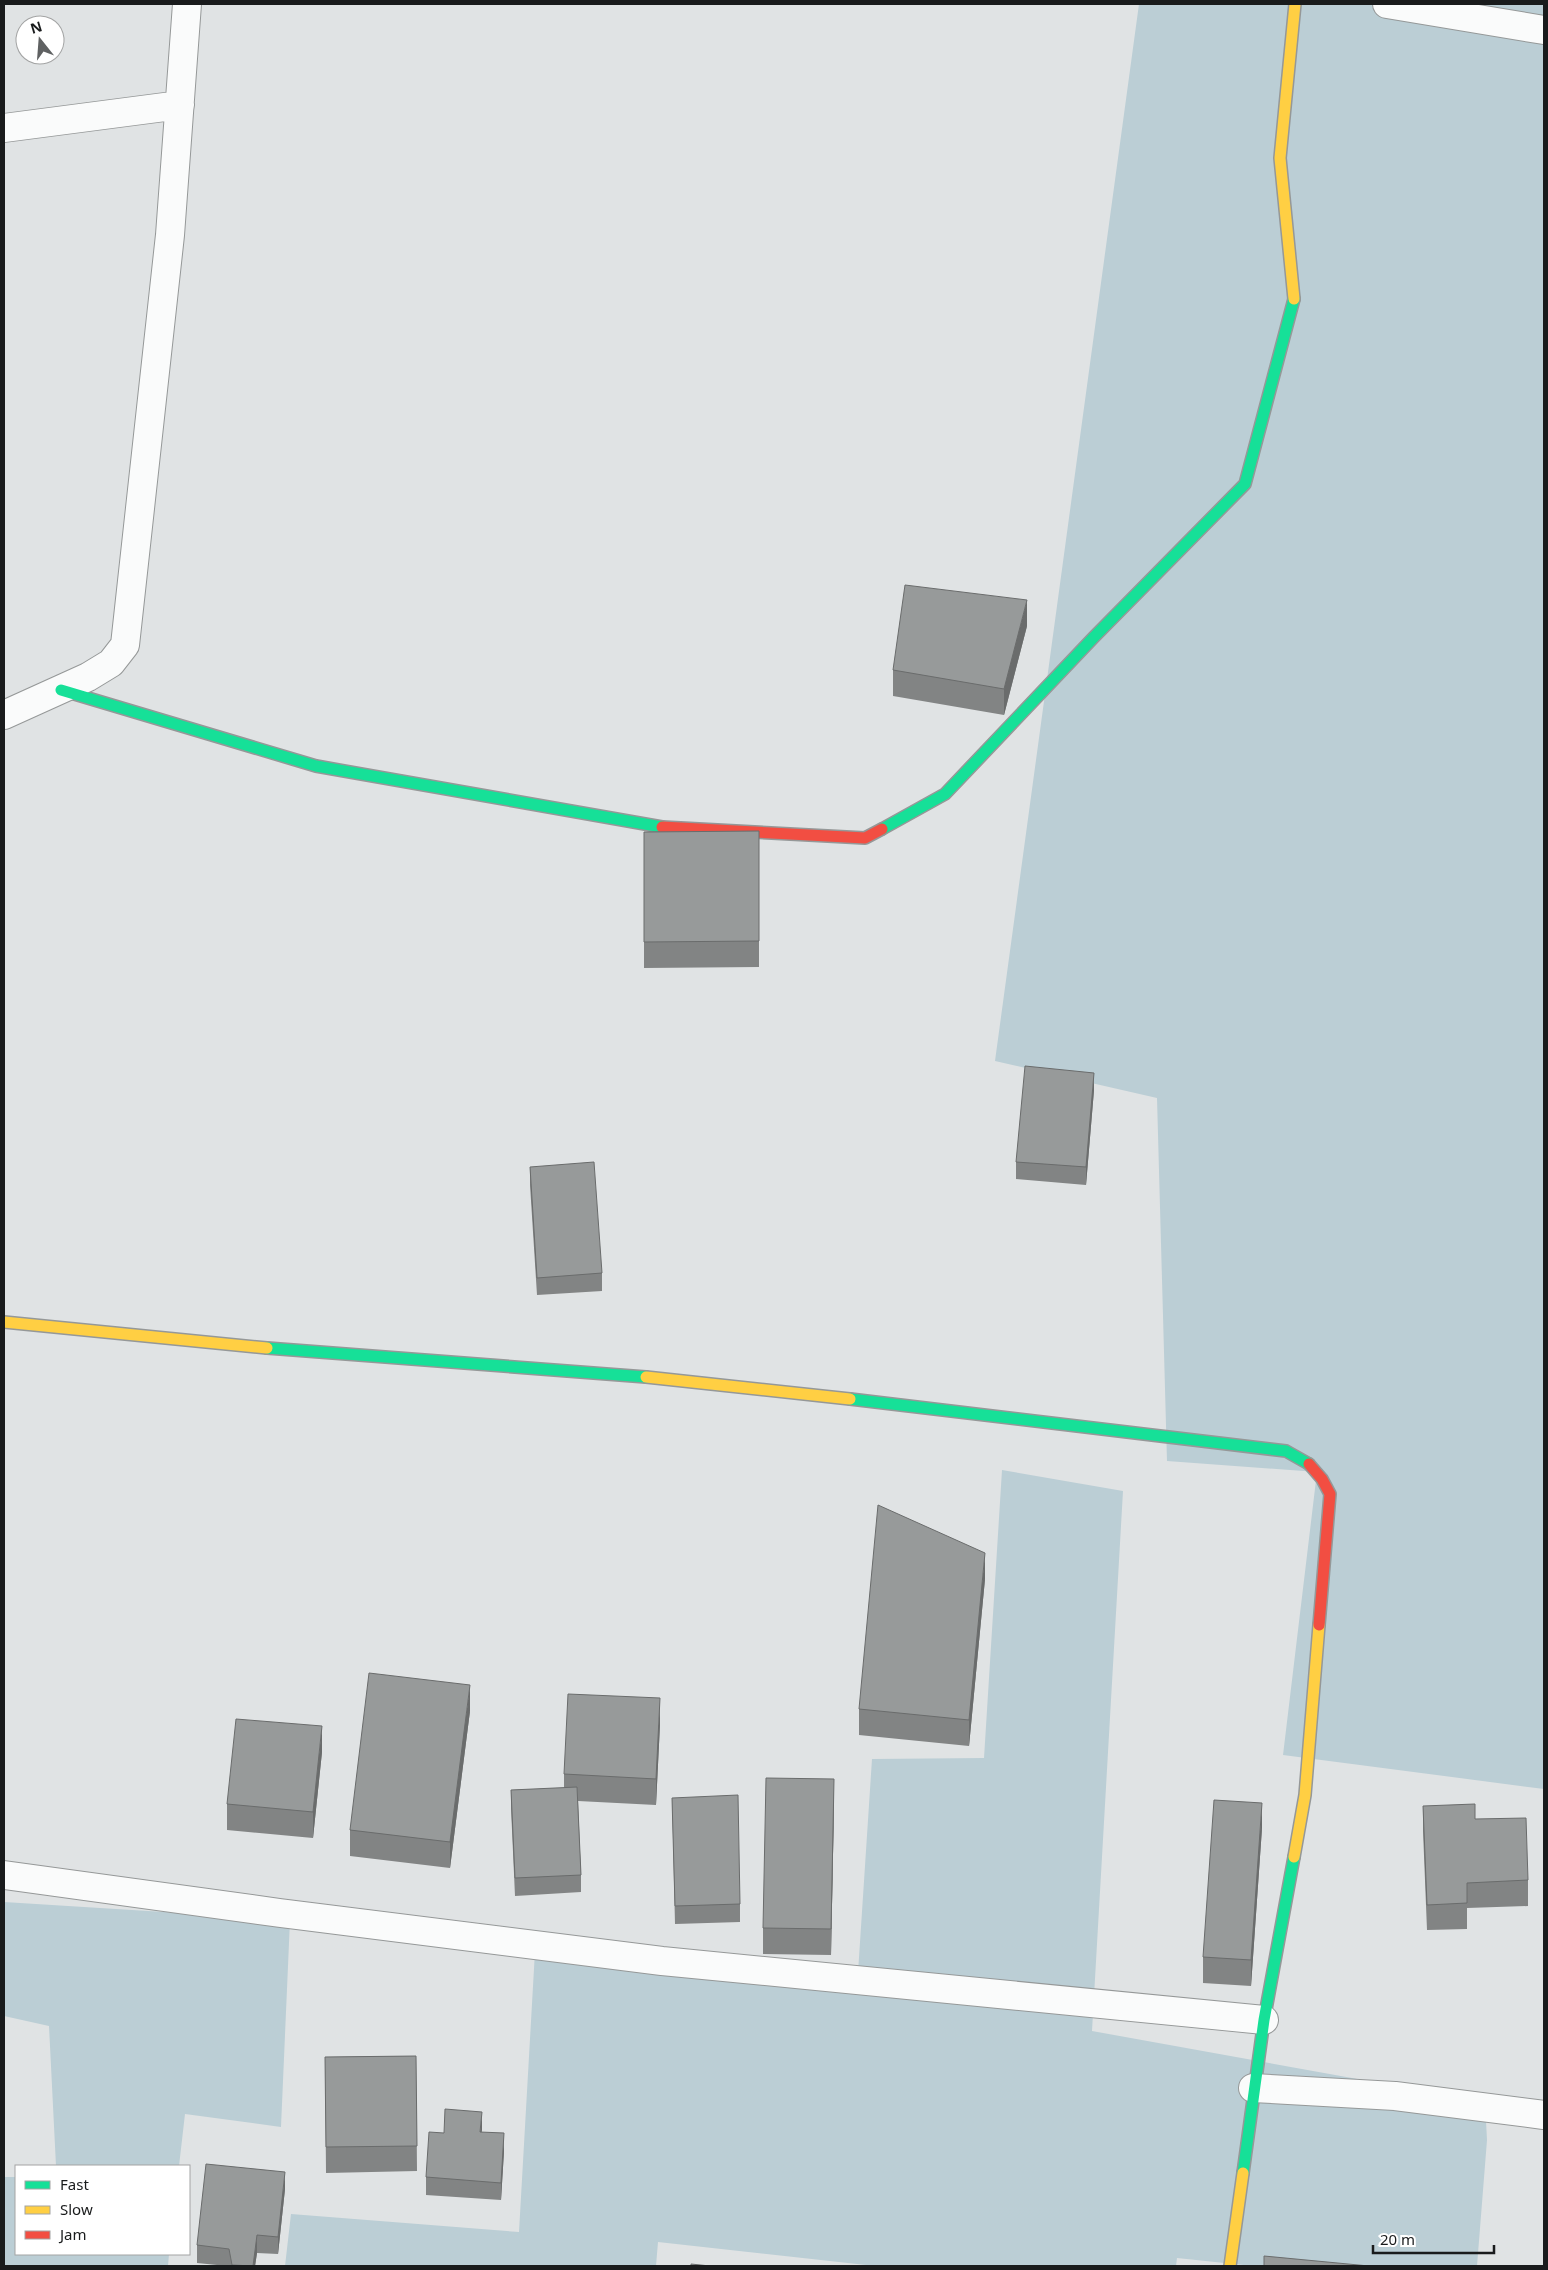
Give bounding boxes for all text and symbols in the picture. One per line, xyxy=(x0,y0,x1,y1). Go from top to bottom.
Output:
north arrow xyxy=(15,15,65,65)
text: N xyxy=(28,16,44,38)
legend xyxy=(15,2165,190,2255)
text: Fast xyxy=(60,2174,89,2194)
text: Slow xyxy=(60,2199,93,2219)
scale bar xyxy=(1373,2222,1494,2254)
text: Jam xyxy=(58,2224,87,2244)
text: 20 m xyxy=(1380,2229,1415,2249)

